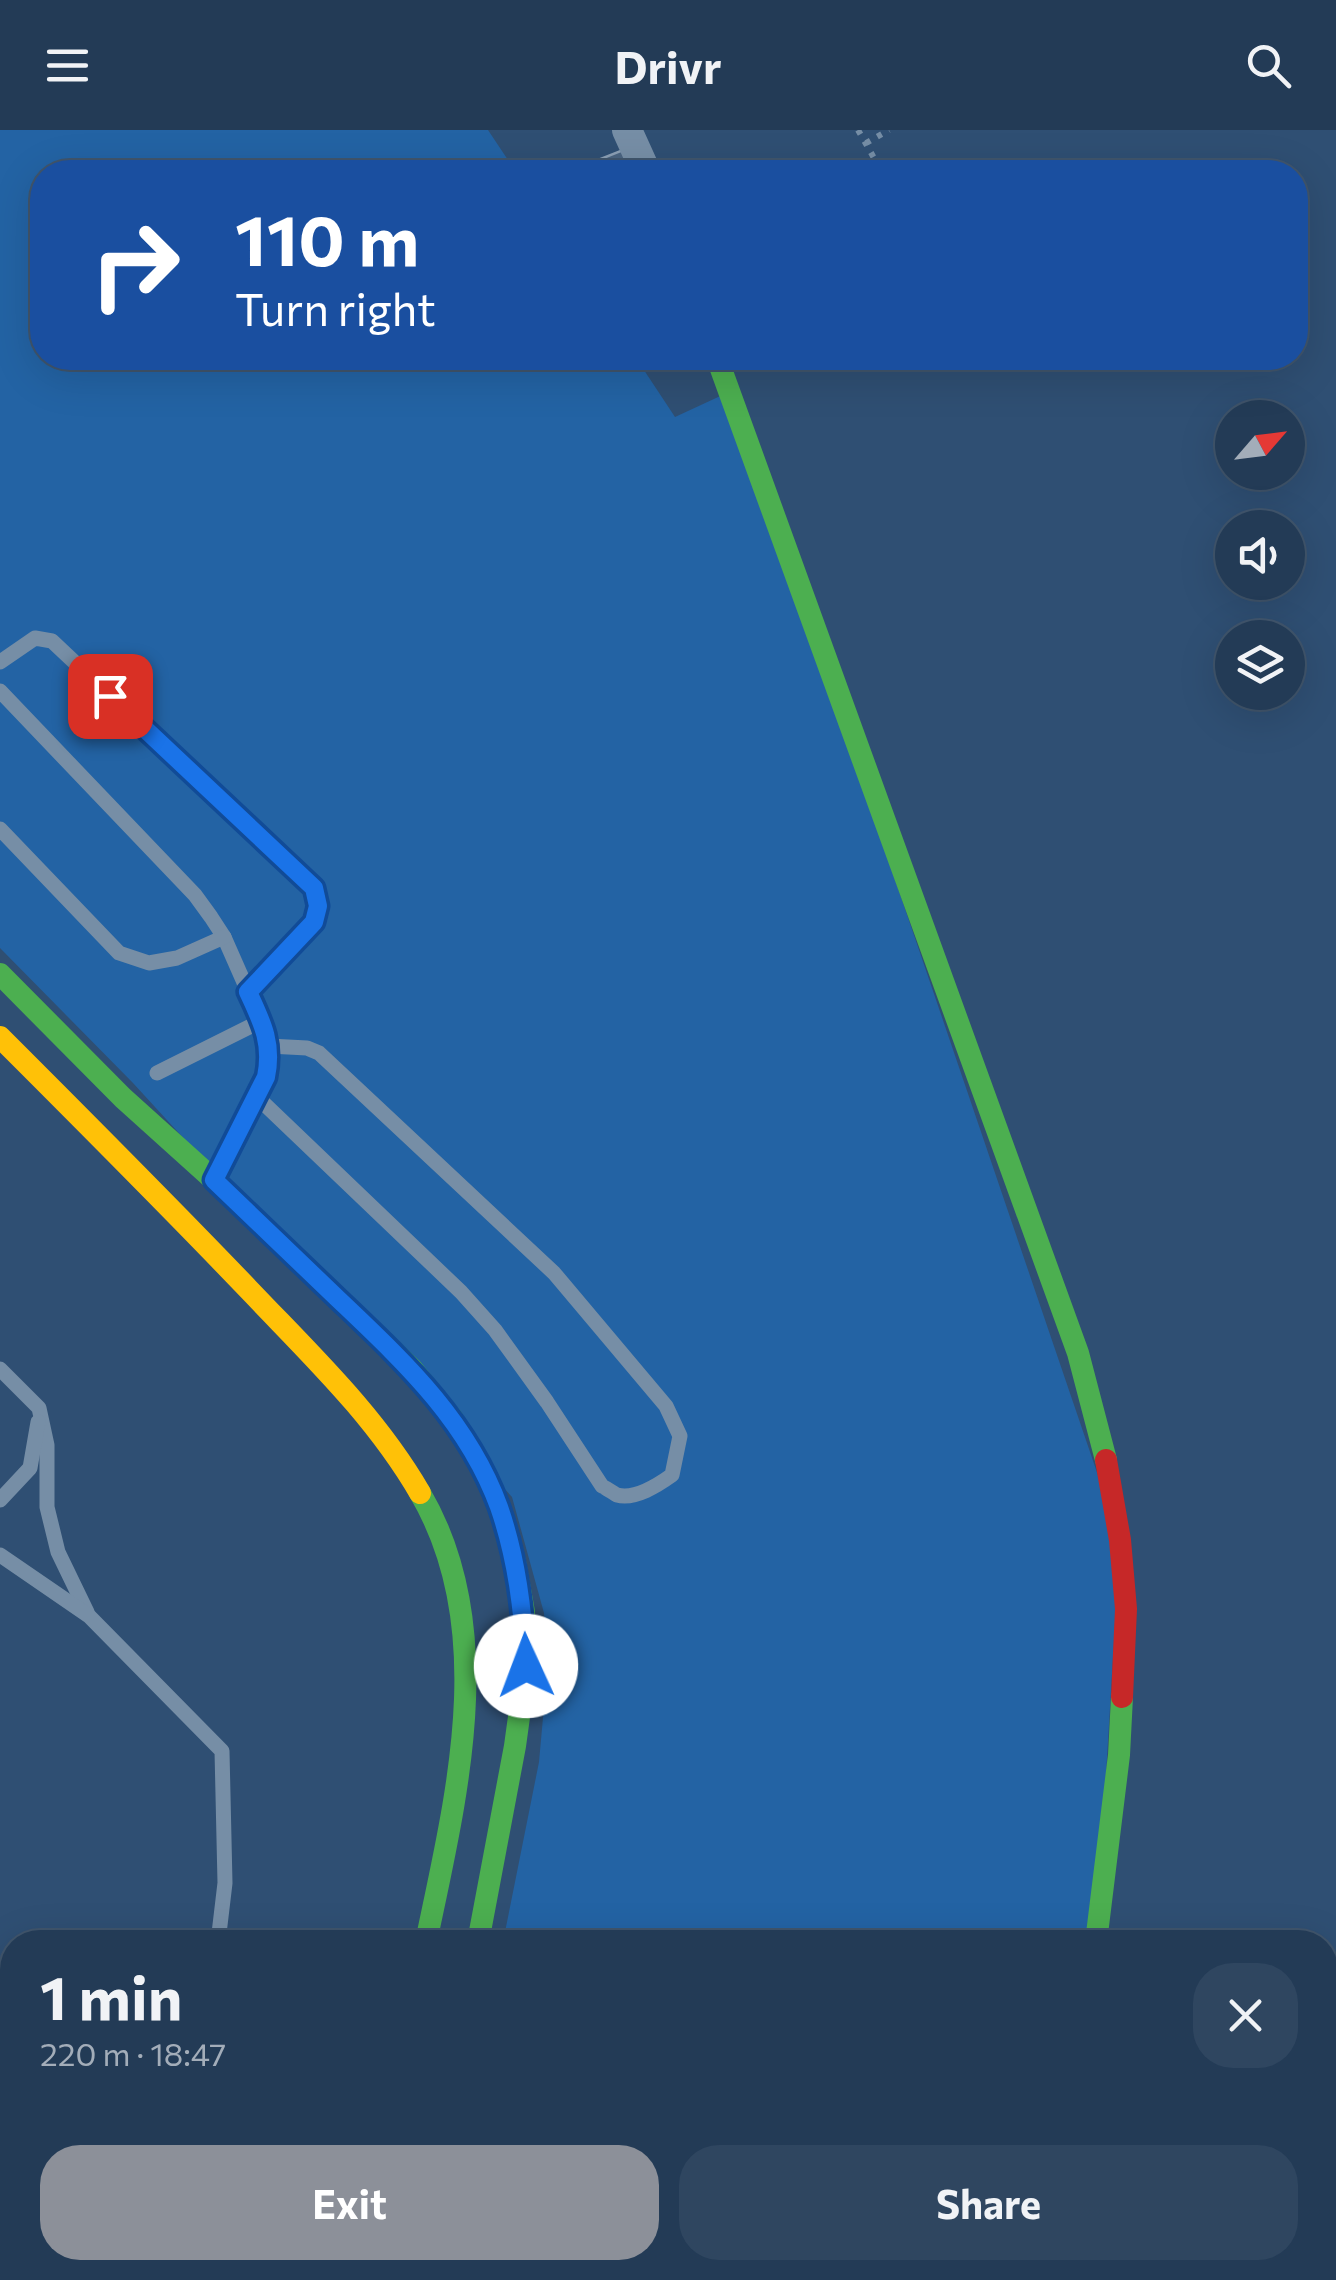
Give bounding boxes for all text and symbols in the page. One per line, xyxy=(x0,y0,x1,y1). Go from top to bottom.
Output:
icon: menu xyxy=(40,38,95,93)
text: Drivr xyxy=(614,38,722,93)
icon: search xyxy=(1241,38,1296,93)
text: 110 m xyxy=(235,195,419,280)
icon: right xyxy=(70,200,200,330)
text: Turn right xyxy=(235,280,436,335)
north arrow xyxy=(1215,400,1305,490)
map controls xyxy=(1215,400,1305,710)
button: sound xyxy=(1215,510,1305,600)
button: layers xyxy=(1215,620,1305,710)
pin xyxy=(68,654,153,739)
icon: arrive xyxy=(83,669,138,724)
position arrow xyxy=(474,1614,578,1718)
text: 1 min xyxy=(40,1959,182,2032)
button: close xyxy=(1193,1963,1298,2068)
text: 220 m · 18:47 xyxy=(40,2033,226,2073)
button: Exit xyxy=(40,2145,659,2260)
button: Share xyxy=(679,2145,1298,2260)

